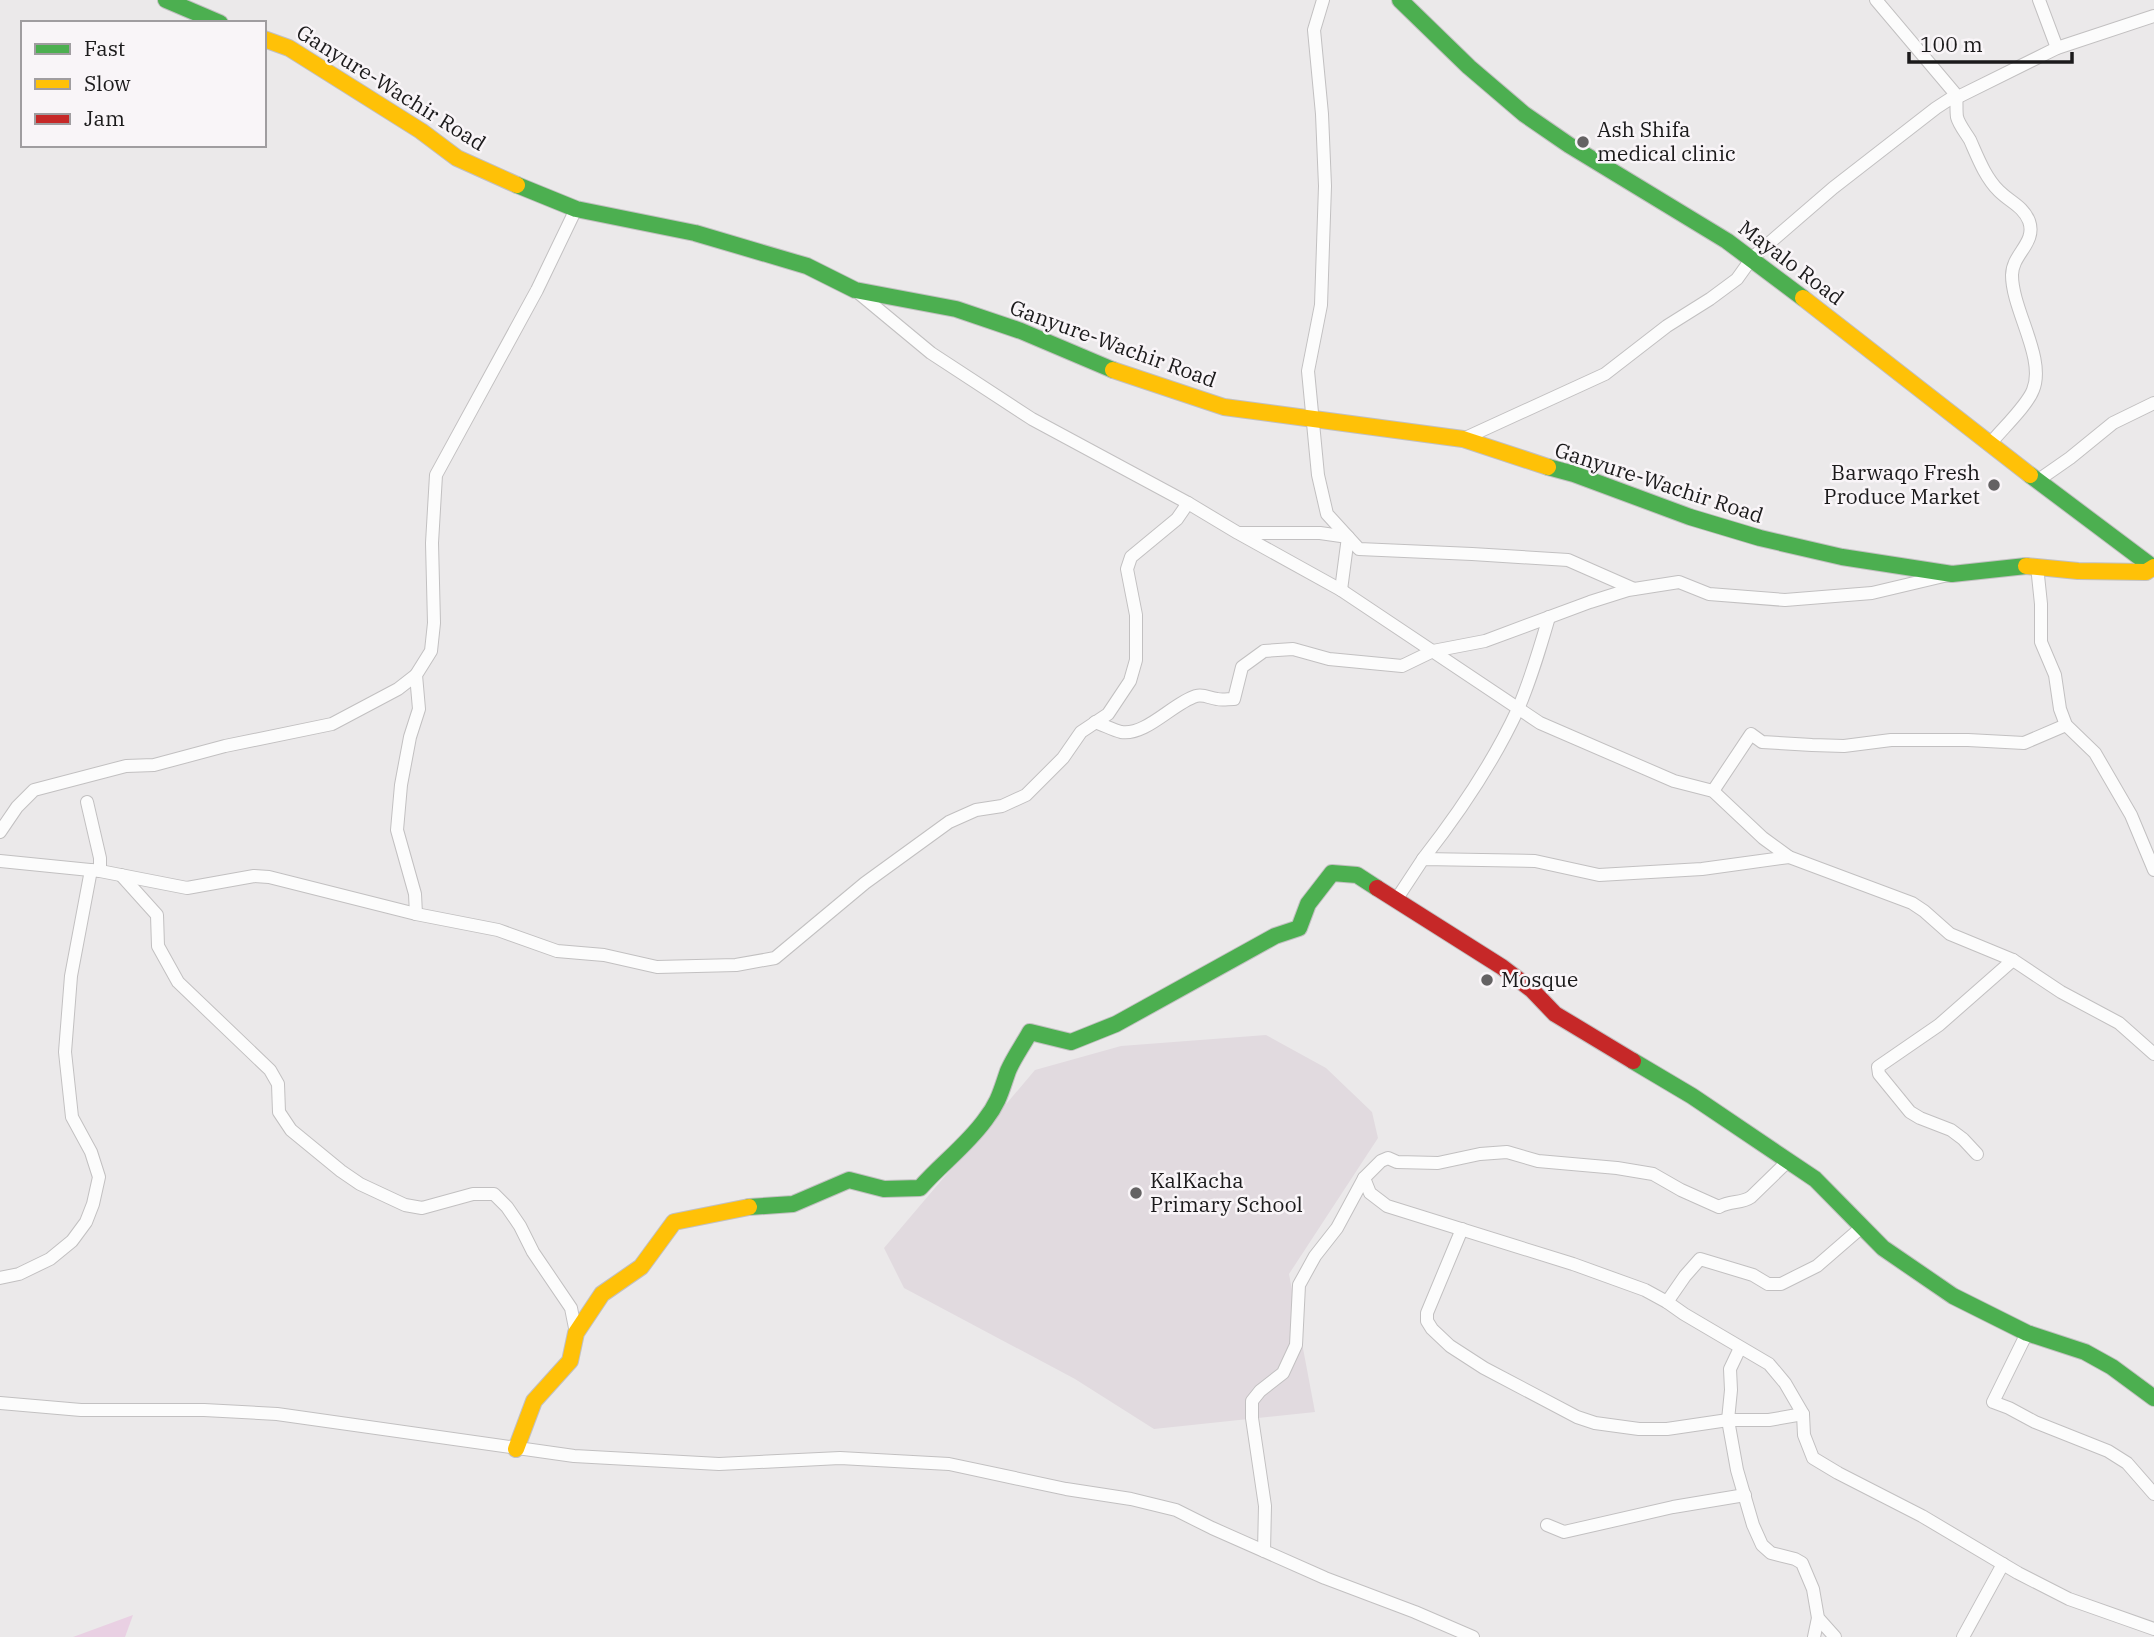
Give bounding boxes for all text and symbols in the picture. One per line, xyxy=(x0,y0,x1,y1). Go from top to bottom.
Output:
street label: Ganyure-Wachir Road xyxy=(292,18,492,157)
legend xyxy=(21,21,266,147)
scale bar xyxy=(1909,21,2072,65)
text: 100 m xyxy=(1920,30,1983,58)
text: Fast xyxy=(84,34,125,62)
text: Slow xyxy=(84,69,131,97)
text: Jam xyxy=(84,104,125,132)
place label: Ash Shifa medical clinic xyxy=(1597,115,1736,167)
marker: Ash Shifa medical clinic xyxy=(1575,134,1591,150)
street label: Mayalo Road xyxy=(1733,213,1850,311)
street label: Ganyure-Wachir Road xyxy=(1006,293,1221,394)
street label: Ganyure-Wachir Road xyxy=(1551,435,1768,529)
place label: Barwaqo Fresh Produce Market xyxy=(1824,458,1980,510)
marker: Barwaqo Fresh Produce Market xyxy=(1986,477,2002,493)
place label: Mosque xyxy=(1501,965,1578,993)
marker: Mosque xyxy=(1479,972,1495,988)
place label: KalKacha Primary School xyxy=(1150,1166,1303,1218)
marker: KalKacha Primary School xyxy=(1128,1185,1144,1201)

